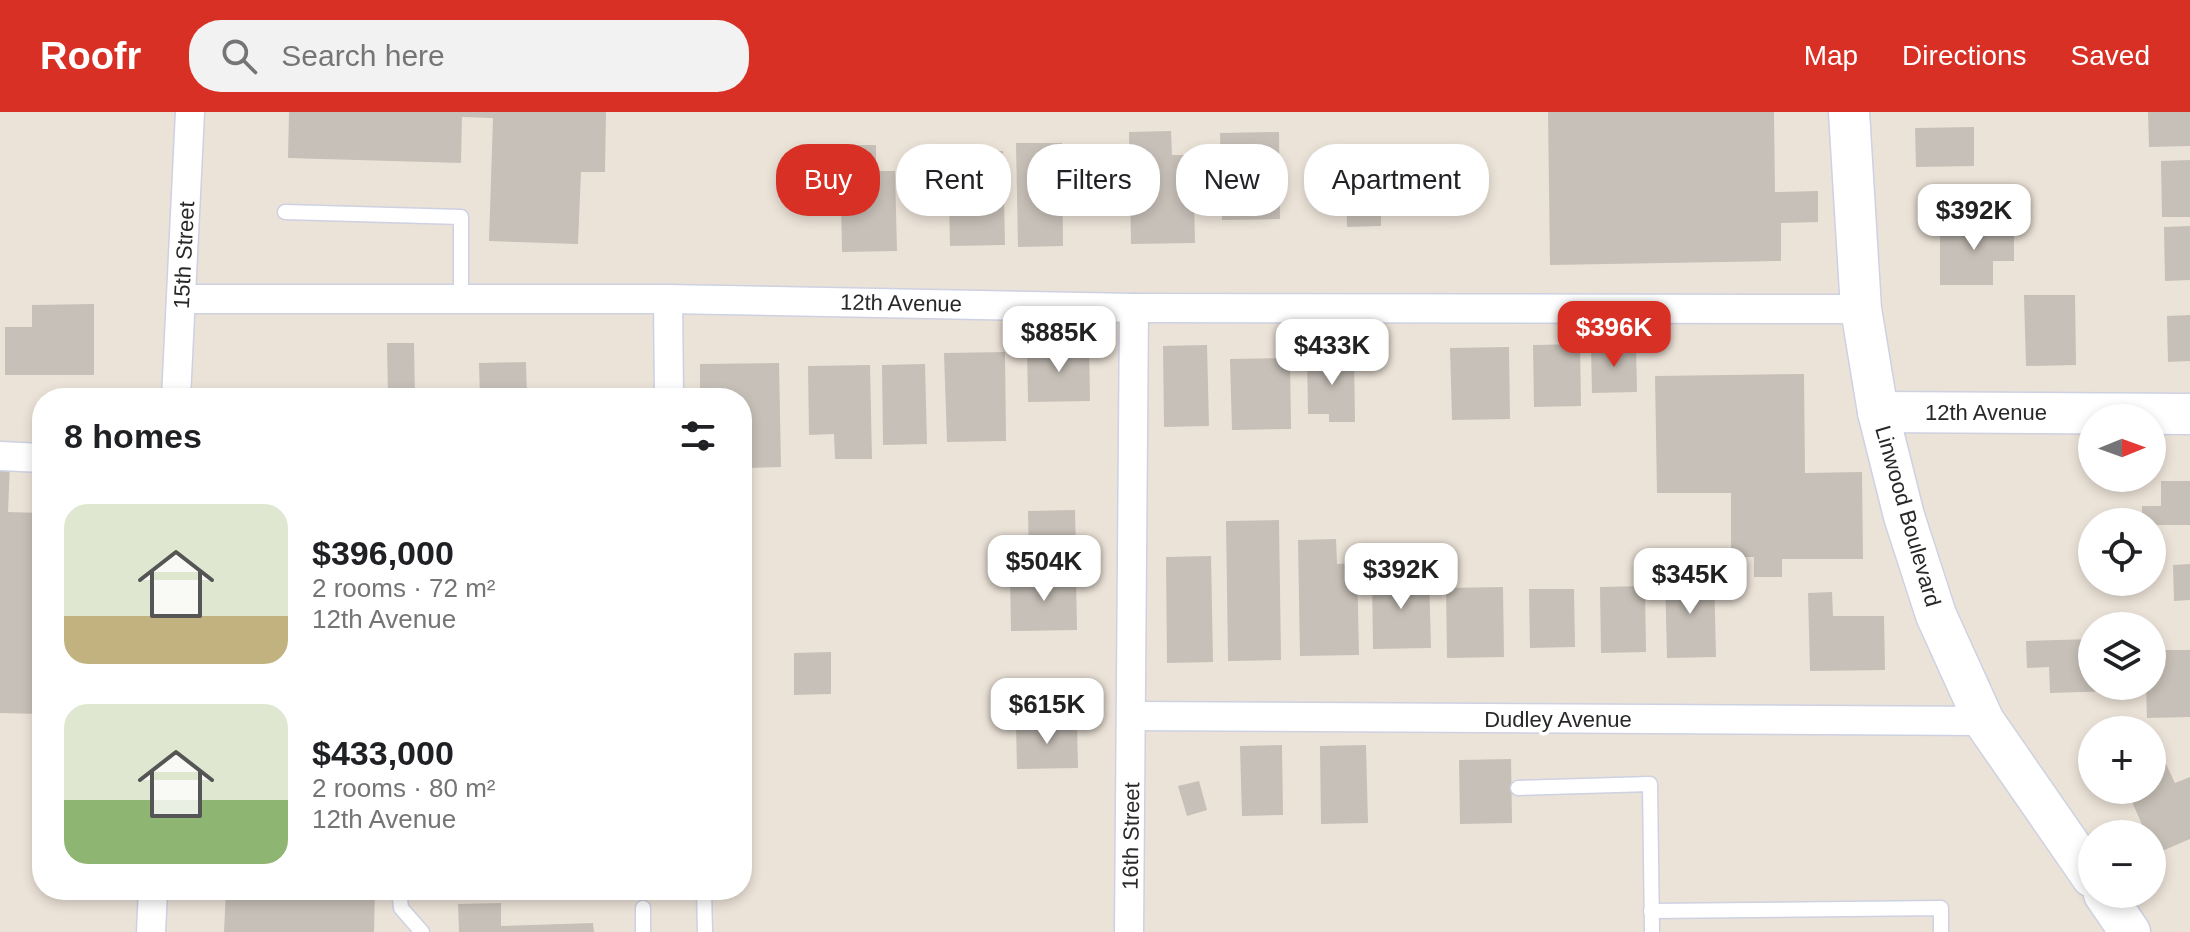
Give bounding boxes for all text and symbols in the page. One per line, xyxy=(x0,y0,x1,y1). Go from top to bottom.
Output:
search box xyxy=(189,20,749,92)
icon: search xyxy=(217,34,261,78)
text: Roofr xyxy=(40,35,141,77)
text: Search here xyxy=(281,39,445,72)
text: Map xyxy=(1804,40,1858,71)
text: Directions xyxy=(1902,40,2027,71)
text: Saved xyxy=(2071,40,2150,71)
chip: Buy xyxy=(776,144,880,216)
chip: Rent xyxy=(896,144,1011,216)
chip: Filters xyxy=(1027,144,1160,216)
chip: New xyxy=(1176,144,1288,216)
chip: Apartment xyxy=(1304,144,1489,216)
pin: $392K xyxy=(1918,184,2030,252)
text: $392K xyxy=(1936,195,2012,225)
street label: 15th Street xyxy=(169,201,199,309)
street label: 12th Avenue xyxy=(840,289,962,317)
pin: $396K xyxy=(1558,301,1670,369)
pin: $885K xyxy=(1003,306,1115,374)
text: $396K xyxy=(1576,312,1652,342)
text: $885K xyxy=(1021,317,1097,347)
pin: $433K xyxy=(1276,319,1388,387)
text: $433K xyxy=(1294,330,1370,360)
street label: 12th Avenue xyxy=(1925,400,2047,425)
north arrow xyxy=(2078,404,2166,492)
map controls xyxy=(2078,404,2166,908)
icon: filters xyxy=(676,414,720,458)
text: 8 homes xyxy=(64,417,202,455)
street label: Linwood Boulevard xyxy=(1870,423,1946,609)
button: locate xyxy=(2078,508,2166,596)
text: $396,000 xyxy=(312,534,454,572)
pin: $504K xyxy=(988,535,1100,603)
icon: home xyxy=(128,536,224,632)
pin: $392K xyxy=(1345,543,1457,611)
text: $504K xyxy=(1006,546,1082,576)
pin: $345K xyxy=(1634,548,1746,616)
text: $392K xyxy=(1363,554,1439,584)
text: $345K xyxy=(1652,559,1728,589)
text: 2 rooms · 72 m² xyxy=(312,573,496,603)
text: 12th Avenue xyxy=(312,604,456,634)
button: layers xyxy=(2078,612,2166,700)
pin: $615K xyxy=(991,678,1103,746)
text: $615K xyxy=(1009,689,1085,719)
street label: Dudley Avenue xyxy=(1484,707,1632,732)
button: + xyxy=(2078,716,2166,804)
text: $433,000 xyxy=(312,734,454,772)
icon: home xyxy=(128,736,224,832)
text: 2 rooms · 80 m² xyxy=(312,773,496,803)
street label: 16th Street xyxy=(1118,782,1144,890)
text: 12th Avenue xyxy=(312,804,456,834)
button: − xyxy=(2078,820,2166,908)

